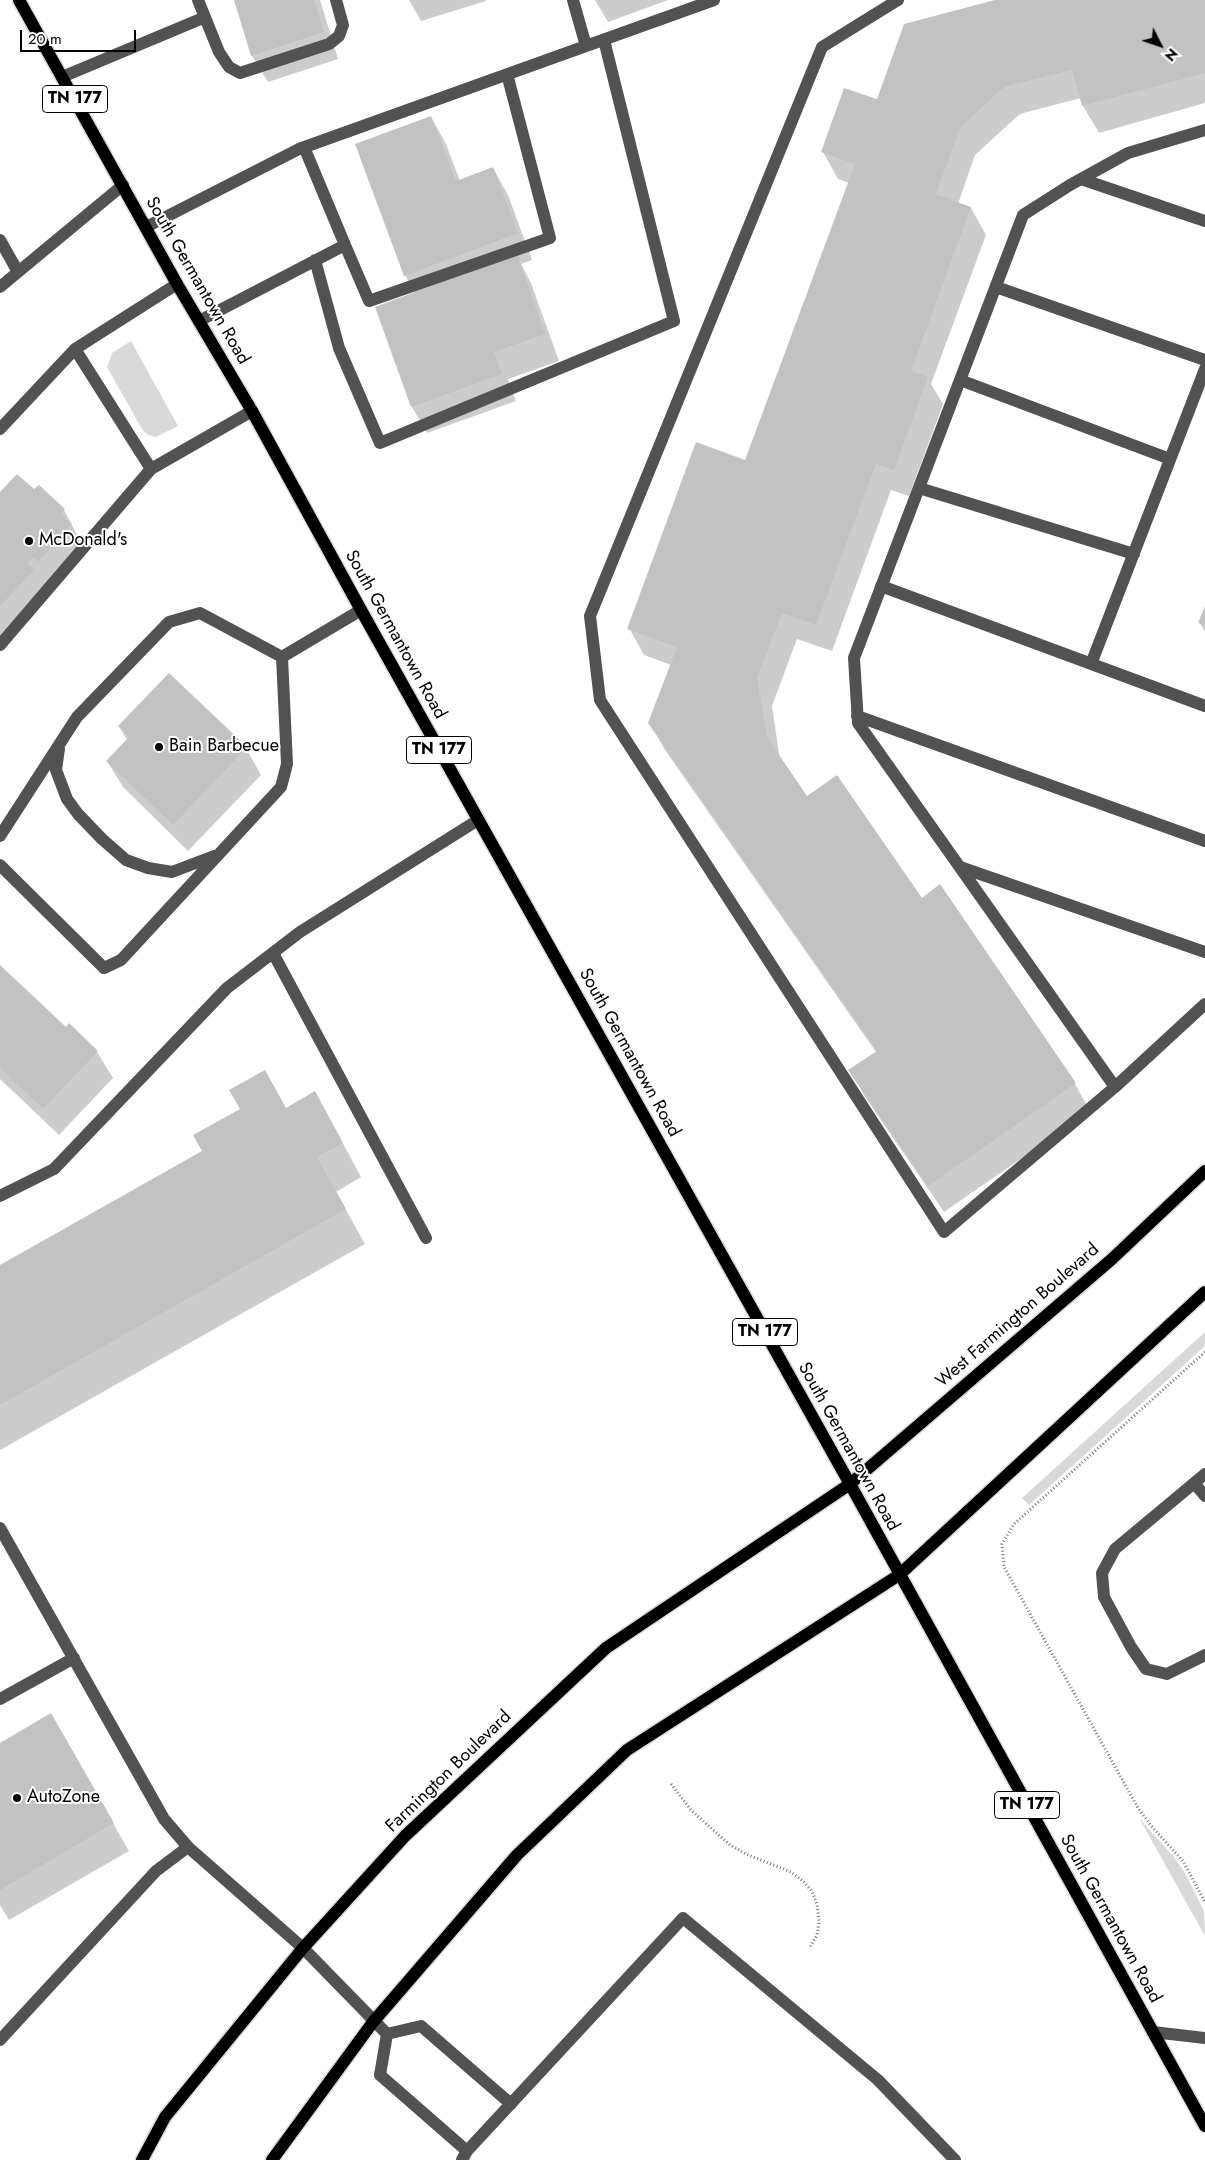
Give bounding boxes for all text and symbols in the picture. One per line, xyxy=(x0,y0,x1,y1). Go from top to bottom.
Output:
scale bar xyxy=(22,20,139,52)
north arrow xyxy=(1135,20,1185,70)
text: 20 m xyxy=(28,28,62,50)
text: N xyxy=(1160,44,1183,66)
road number: TN 177 xyxy=(42,86,108,112)
street label: South Germantown Road xyxy=(140,193,254,369)
place label: McDonald's xyxy=(39,530,127,552)
marker: McDonald's xyxy=(23,535,35,547)
street label: South Germantown Road xyxy=(340,547,450,723)
place label: Bain Barbecue xyxy=(169,736,279,758)
road number: TN 177 xyxy=(406,736,472,764)
marker: Bain Barbecue xyxy=(153,741,165,753)
street label: South Germantown Road xyxy=(574,965,684,1141)
street label: West Farmington Boulevard xyxy=(932,1239,1104,1393)
road number: TN 177 xyxy=(732,1318,798,1345)
street label: South Germantown Road xyxy=(793,1359,903,1535)
street label: Farmington Boulevard xyxy=(382,1707,516,1837)
place label: AutoZone xyxy=(27,1787,100,1809)
marker: AutoZone xyxy=(11,1792,23,1804)
road number: TN 177 xyxy=(994,1792,1060,1818)
street label: South Germantown Road xyxy=(1055,1831,1165,2007)

